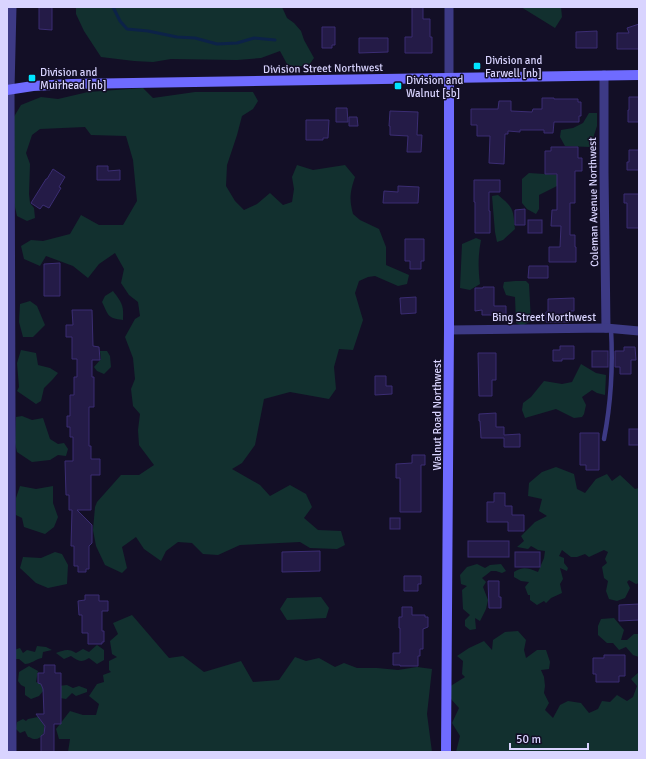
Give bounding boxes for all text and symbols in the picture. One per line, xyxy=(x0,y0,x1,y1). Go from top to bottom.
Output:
place label: Division and Farwell [nb] xyxy=(485,54,542,80)
street label: Division Street Northwest xyxy=(263,61,383,76)
marker: Division and Farwell [nb] xyxy=(472,61,482,71)
place label: Division and Muirhead [nb] xyxy=(40,66,107,92)
marker: Division and Muirhead [nb] xyxy=(27,73,37,83)
place label: Division and Walnut [sb] xyxy=(406,74,463,100)
marker: Division and Walnut [sb] xyxy=(393,81,403,91)
street label: Coleman Avenue Northwest xyxy=(586,137,601,267)
street label: Bing Street Northwest xyxy=(492,311,596,324)
street label: Walnut Road Northwest xyxy=(431,359,444,471)
scale bar xyxy=(510,725,588,751)
text: 50 m xyxy=(516,732,541,747)

